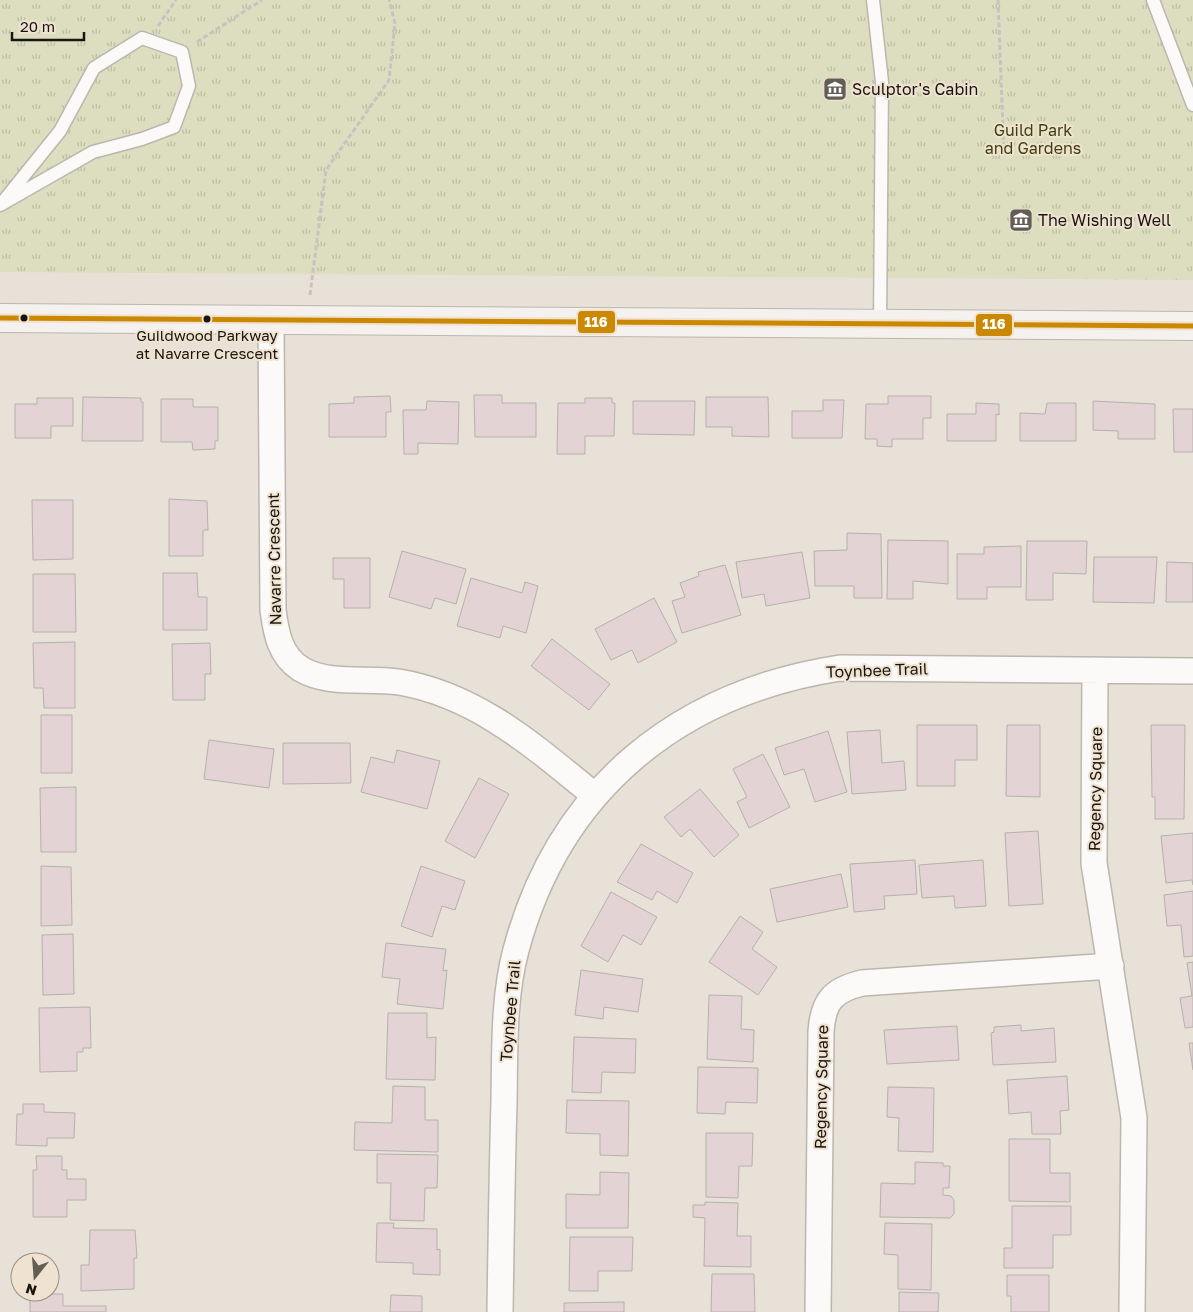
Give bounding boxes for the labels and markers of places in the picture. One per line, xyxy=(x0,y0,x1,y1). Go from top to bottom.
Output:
museum icon: Sculptor's Cabin xyxy=(822,76,848,102)
place label: Sculptor's Cabin xyxy=(852,79,978,99)
museum icon: The Wishing Well xyxy=(1008,207,1034,233)
place label: The Wishing Well xyxy=(1038,210,1171,230)
unlabelled marker xyxy=(19,313,29,323)
marker: Guildwood Parkway at Navarre Crescent xyxy=(202,314,212,324)
place label: Guildwood Parkway at Navarre Crescent xyxy=(136,326,278,362)

